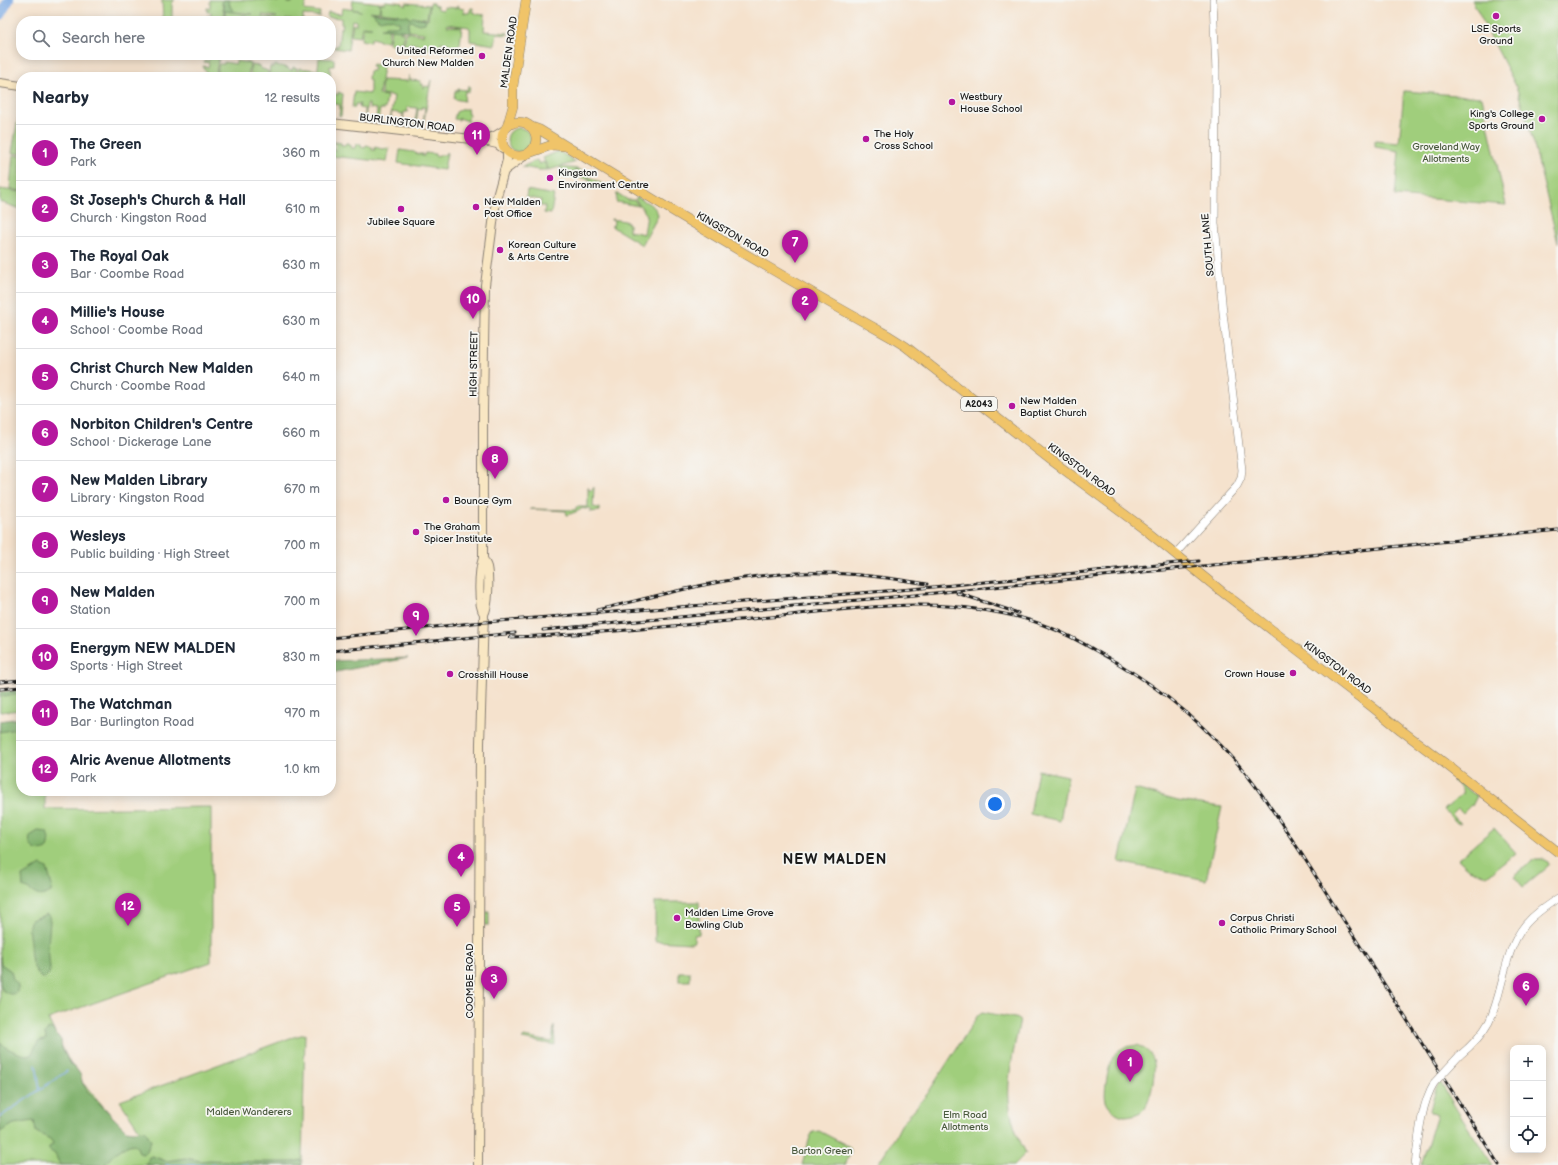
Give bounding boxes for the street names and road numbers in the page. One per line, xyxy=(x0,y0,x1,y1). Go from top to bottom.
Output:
street label: MALDEN ROAD xyxy=(498,15,520,89)
street label: BURLINGTON ROAD xyxy=(359,111,455,135)
street label: KINGSTON ROAD xyxy=(694,209,771,260)
street label: SOUTH LANE xyxy=(1199,213,1217,277)
street label: HIGH STREET xyxy=(467,331,481,397)
road number: A2043 xyxy=(961,397,997,411)
street label: KINGSTON ROAD xyxy=(1045,440,1118,499)
street label: KINGSTON ROAD xyxy=(1301,638,1374,697)
street label: COOMBE ROAD xyxy=(464,944,476,1018)

